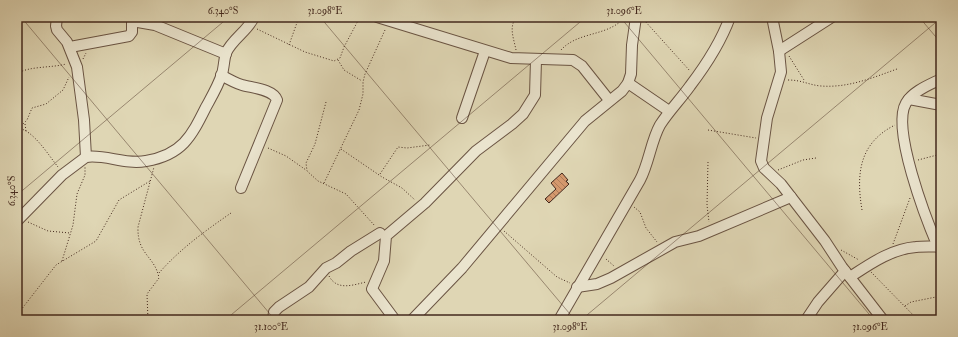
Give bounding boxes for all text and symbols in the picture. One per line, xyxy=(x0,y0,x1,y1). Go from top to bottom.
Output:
text: 6.340°S xyxy=(208,5,238,17)
text: 31.098°E xyxy=(307,5,343,17)
text: 31.096°E xyxy=(606,5,642,17)
text: 6.340°S xyxy=(6,176,18,206)
text: 31.100°E xyxy=(254,321,288,333)
text: 31.098°E xyxy=(552,321,588,333)
text: 31.096°E xyxy=(852,321,888,333)

